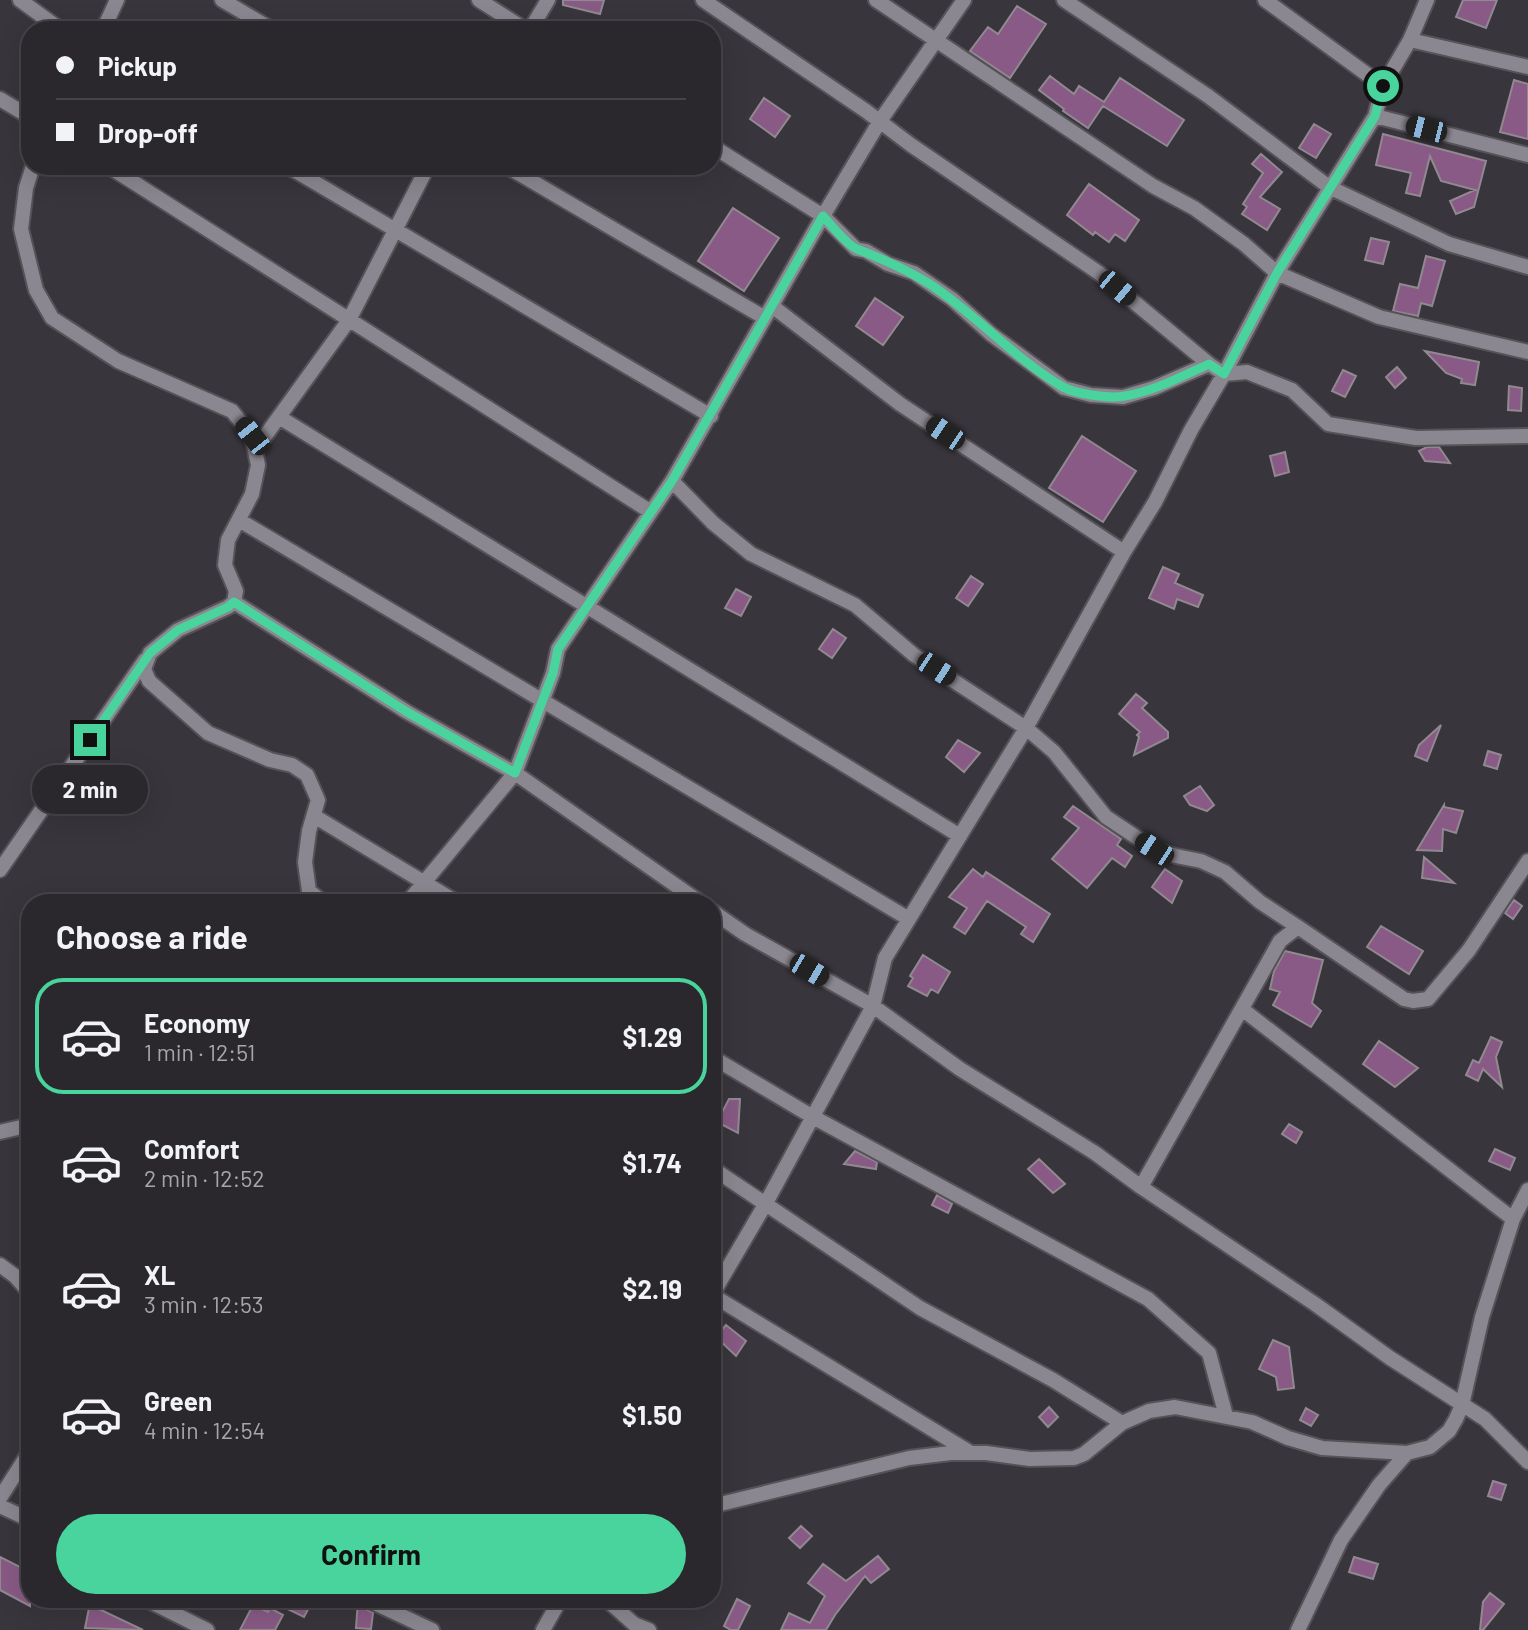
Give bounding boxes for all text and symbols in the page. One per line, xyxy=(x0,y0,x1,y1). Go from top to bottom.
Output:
text: Pickup xyxy=(98,50,177,81)
route start xyxy=(1367,70,1399,102)
car xyxy=(1404,114,1449,144)
text: Drop-off xyxy=(98,117,198,148)
car xyxy=(1095,266,1140,310)
car xyxy=(231,413,274,459)
car xyxy=(922,413,969,453)
car xyxy=(913,649,960,689)
route end xyxy=(74,724,106,756)
callout: 2 min xyxy=(32,764,148,814)
text: 2 min xyxy=(62,775,118,803)
car xyxy=(1131,829,1178,869)
text: Choose a ride xyxy=(56,917,248,955)
car xyxy=(786,950,833,990)
icon: car xyxy=(60,1005,123,1068)
text: Economy xyxy=(144,1007,250,1038)
text: $1.29 xyxy=(623,1021,682,1052)
text: 1 min · 12:51 xyxy=(144,1038,255,1066)
icon: car xyxy=(60,1131,123,1194)
text: Comfort xyxy=(144,1133,240,1164)
text: $1.74 xyxy=(622,1147,682,1178)
text: 2 min · 12:52 xyxy=(144,1164,265,1192)
icon: car xyxy=(60,1257,123,1320)
text: XL xyxy=(144,1259,175,1290)
text: $2.19 xyxy=(623,1273,682,1304)
text: 3 min · 12:53 xyxy=(144,1290,264,1318)
icon: car xyxy=(60,1383,123,1446)
text: Green xyxy=(144,1385,212,1416)
text: $1.50 xyxy=(622,1399,682,1430)
text: 4 min · 12:54 xyxy=(144,1416,265,1444)
button: Confirm xyxy=(56,1514,686,1594)

